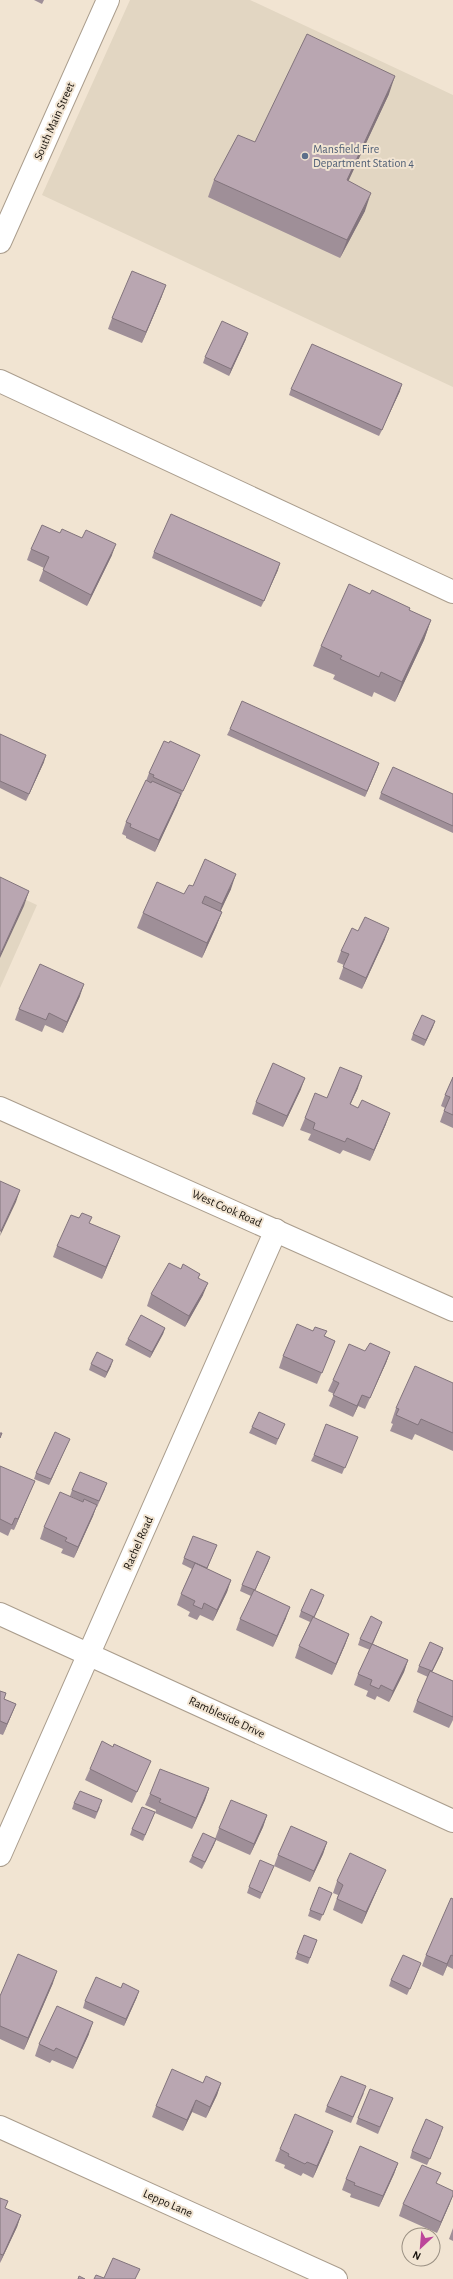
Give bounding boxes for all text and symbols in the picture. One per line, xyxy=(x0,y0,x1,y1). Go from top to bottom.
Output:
street label: South Main Street xyxy=(31,80,77,162)
place label: Mansfield Fire Department Station 4 xyxy=(313,143,414,169)
marker: Mansfield Fire Department Station 4 xyxy=(300,151,310,161)
street label: West Cook Road xyxy=(190,1187,264,1229)
street label: Rachel Road xyxy=(121,1514,155,1572)
street label: Rambleside Drive xyxy=(187,1694,267,1740)
street label: Leppo Lane xyxy=(142,2187,194,2219)
north arrow xyxy=(401,2227,441,2267)
text: N xyxy=(411,2249,423,2262)

